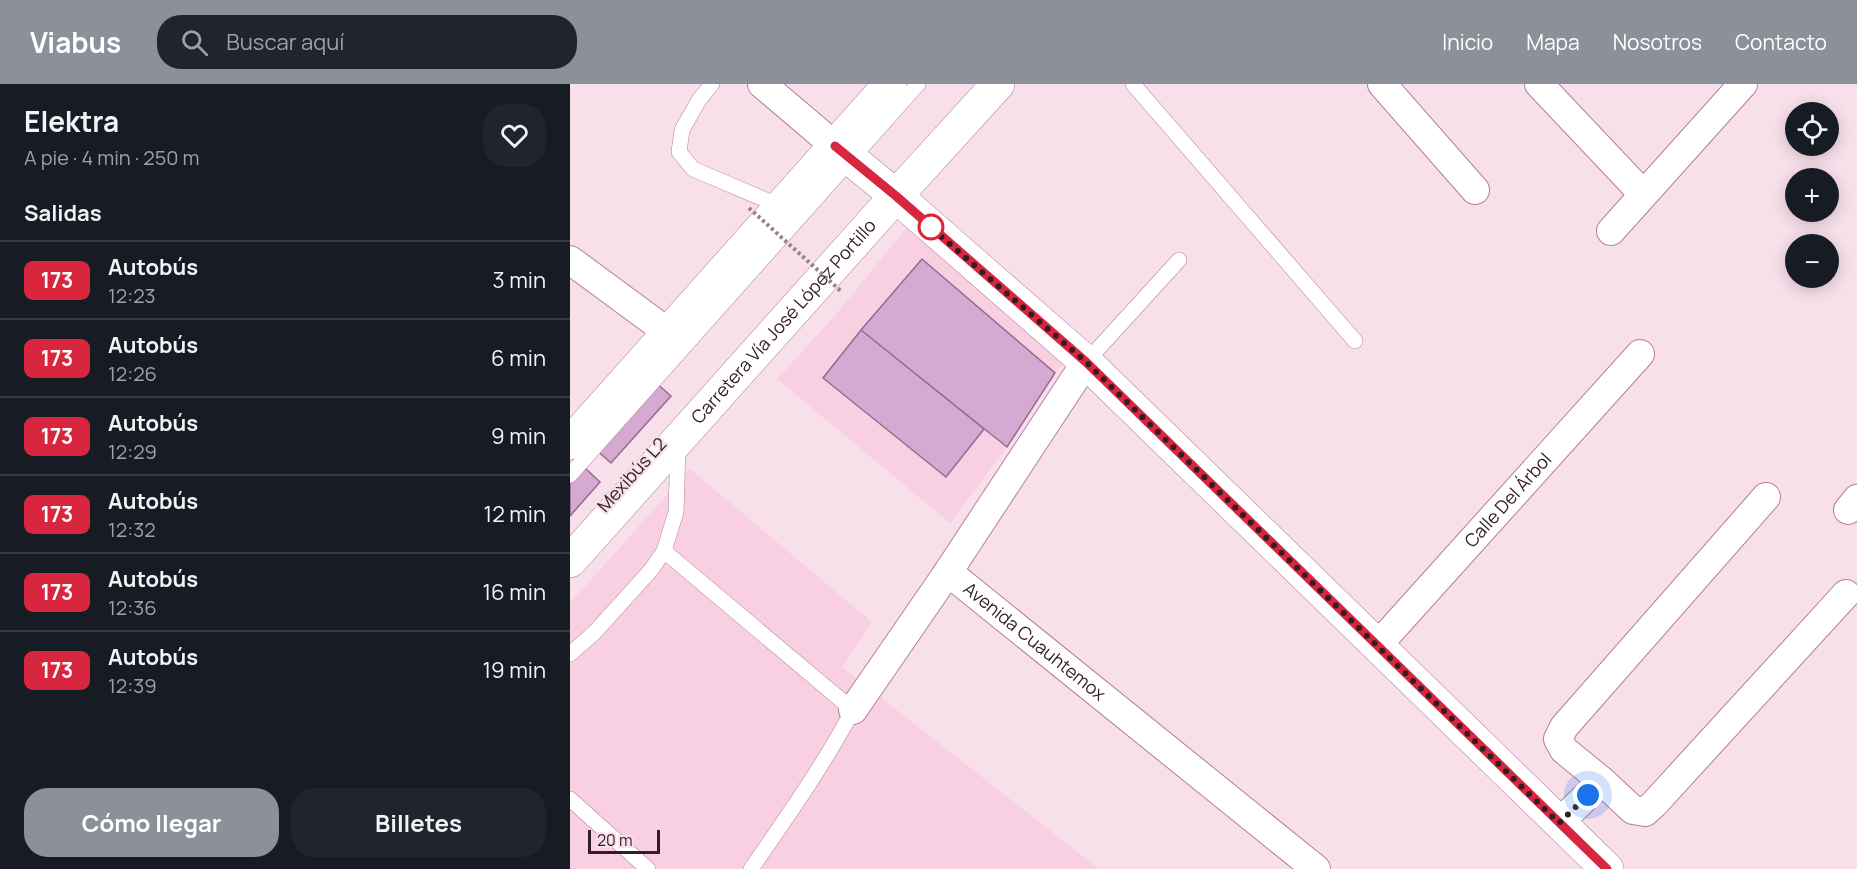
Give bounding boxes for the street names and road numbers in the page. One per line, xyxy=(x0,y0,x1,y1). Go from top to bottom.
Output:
street label: Carretera Vía José López Portillo xyxy=(685,213,881,428)
street label: Mexibús L2 xyxy=(591,432,671,517)
street label: Calle Del Árbol xyxy=(1459,447,1556,552)
street label: Avenida Cuauhtemox xyxy=(959,576,1112,706)

